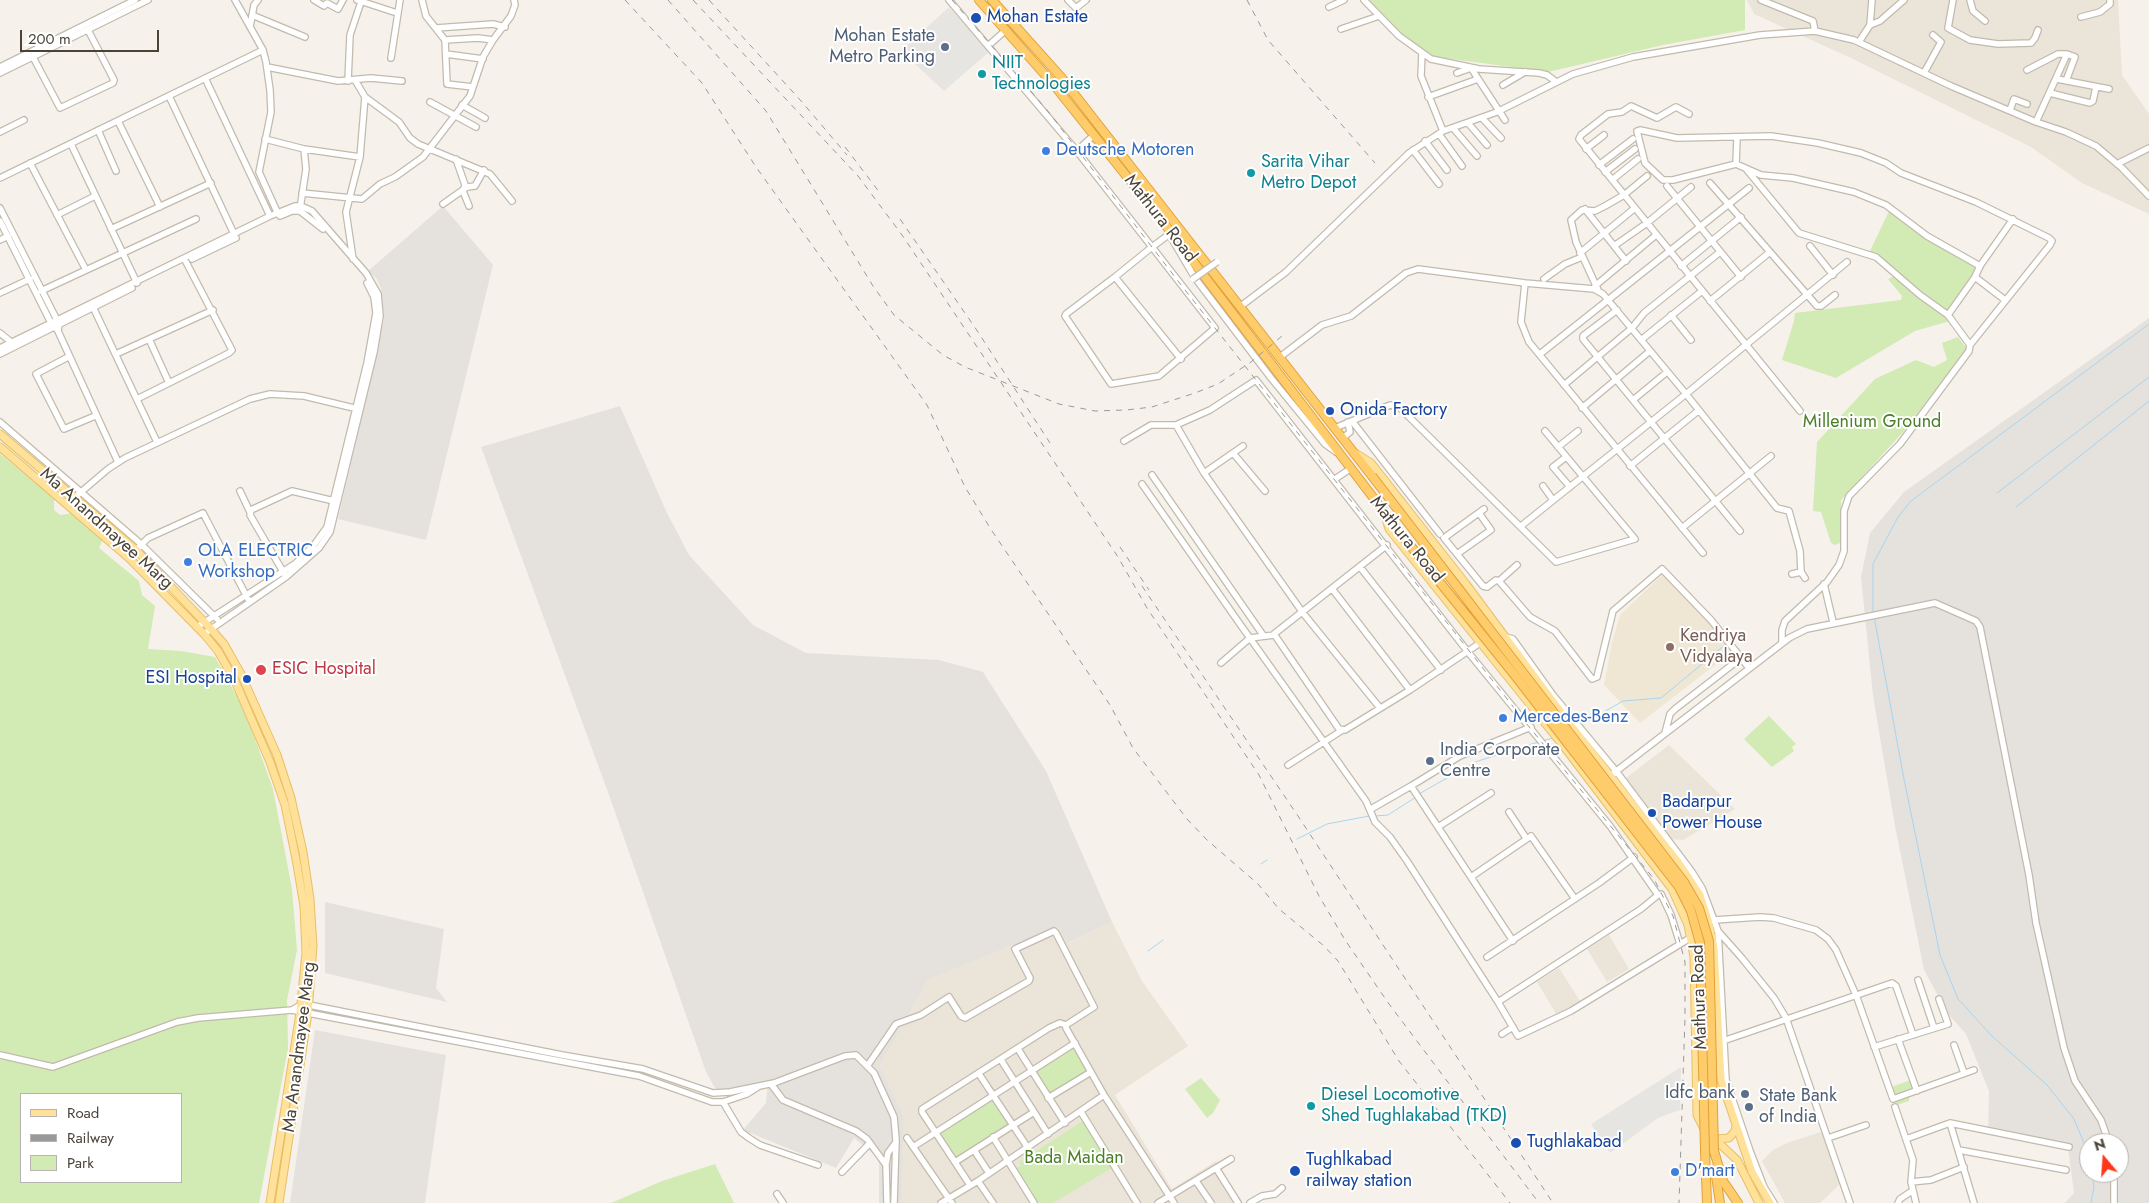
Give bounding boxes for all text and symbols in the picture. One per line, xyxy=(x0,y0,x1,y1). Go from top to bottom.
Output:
place label: Mohan Estate xyxy=(987,7,1088,29)
marker: Mohan Estate xyxy=(969,11,983,25)
scale bar xyxy=(22,20,161,52)
place label: Mohan Estate Metro Parking xyxy=(829,26,935,68)
text: 200 m xyxy=(28,28,71,50)
marker: Mohan Estate Metro Parking xyxy=(939,41,951,53)
place label: NIIT Technologies xyxy=(992,53,1091,96)
marker: NIIT Technologies xyxy=(976,68,988,80)
place label: Deutsche Motoren xyxy=(1056,140,1194,162)
marker: Deutsche Motoren xyxy=(1040,145,1052,157)
place label: Sarita Vihar Metro Depot xyxy=(1261,152,1356,194)
marker: Sarita Vihar Metro Depot xyxy=(1245,167,1257,179)
street label: Mathura Road xyxy=(1119,171,1201,267)
place label: Onida Factory xyxy=(1340,400,1447,422)
marker: Onida Factory xyxy=(1324,405,1336,417)
park label: Millenium Ground xyxy=(1803,412,1941,434)
street label: Ma Anandmayee Marg xyxy=(35,463,177,595)
street label: Mathura Road xyxy=(1364,492,1448,588)
place label: OLA ELECTRIC Workshop xyxy=(198,541,313,584)
marker: OLA ELECTRIC Workshop xyxy=(182,556,194,568)
place label: Kendriya Vidyalaya xyxy=(1680,626,1753,669)
marker: Kendriya Vidyalaya xyxy=(1664,641,1676,653)
place label: ESIC Hospital xyxy=(272,659,376,681)
marker: ESIC Hospital xyxy=(254,663,268,677)
place label: ESI Hospital xyxy=(145,668,237,690)
marker: ESI Hospital xyxy=(241,673,253,685)
place label: Mercedes-Benz xyxy=(1513,707,1628,729)
marker: Mercedes-Benz xyxy=(1497,712,1509,724)
place label: India Corporate Centre xyxy=(1440,740,1560,782)
marker: India Corporate Centre xyxy=(1424,755,1436,767)
place label: Badarpur Power House xyxy=(1662,792,1762,834)
marker: Badarpur Power House xyxy=(1646,807,1658,819)
street label: Mathura Road xyxy=(1687,944,1713,1050)
street label: Ma Anandmayee Marg xyxy=(279,960,321,1134)
place label: Idfc bank xyxy=(1665,1083,1735,1105)
place label: Diesel Locomotive Shed Tughlakabad (TKD) xyxy=(1321,1085,1507,1128)
place label: State Bank of India xyxy=(1759,1086,1837,1128)
marker: Idfc bank xyxy=(1739,1088,1751,1100)
legend xyxy=(20,1093,182,1183)
marker: Diesel Locomotive Shed Tughlakabad (TKD) xyxy=(1305,1100,1317,1112)
marker: State Bank of India xyxy=(1743,1101,1755,1113)
text: Road xyxy=(67,1102,99,1124)
text: Railway xyxy=(67,1127,114,1149)
place label: Tughlakabad xyxy=(1527,1132,1622,1154)
north arrow xyxy=(2079,1133,2129,1183)
text: N xyxy=(2091,1133,2108,1156)
marker: Tughlakabad xyxy=(1509,1136,1523,1150)
park label: Bada Maidan xyxy=(1024,1148,1124,1170)
place label: Tughlkabad railway station xyxy=(1306,1150,1412,1192)
text: Park xyxy=(67,1152,94,1174)
place label: D'mart xyxy=(1685,1161,1735,1183)
marker: Tughlkabad railway station xyxy=(1288,1164,1302,1178)
marker: D'mart xyxy=(1669,1166,1681,1178)

